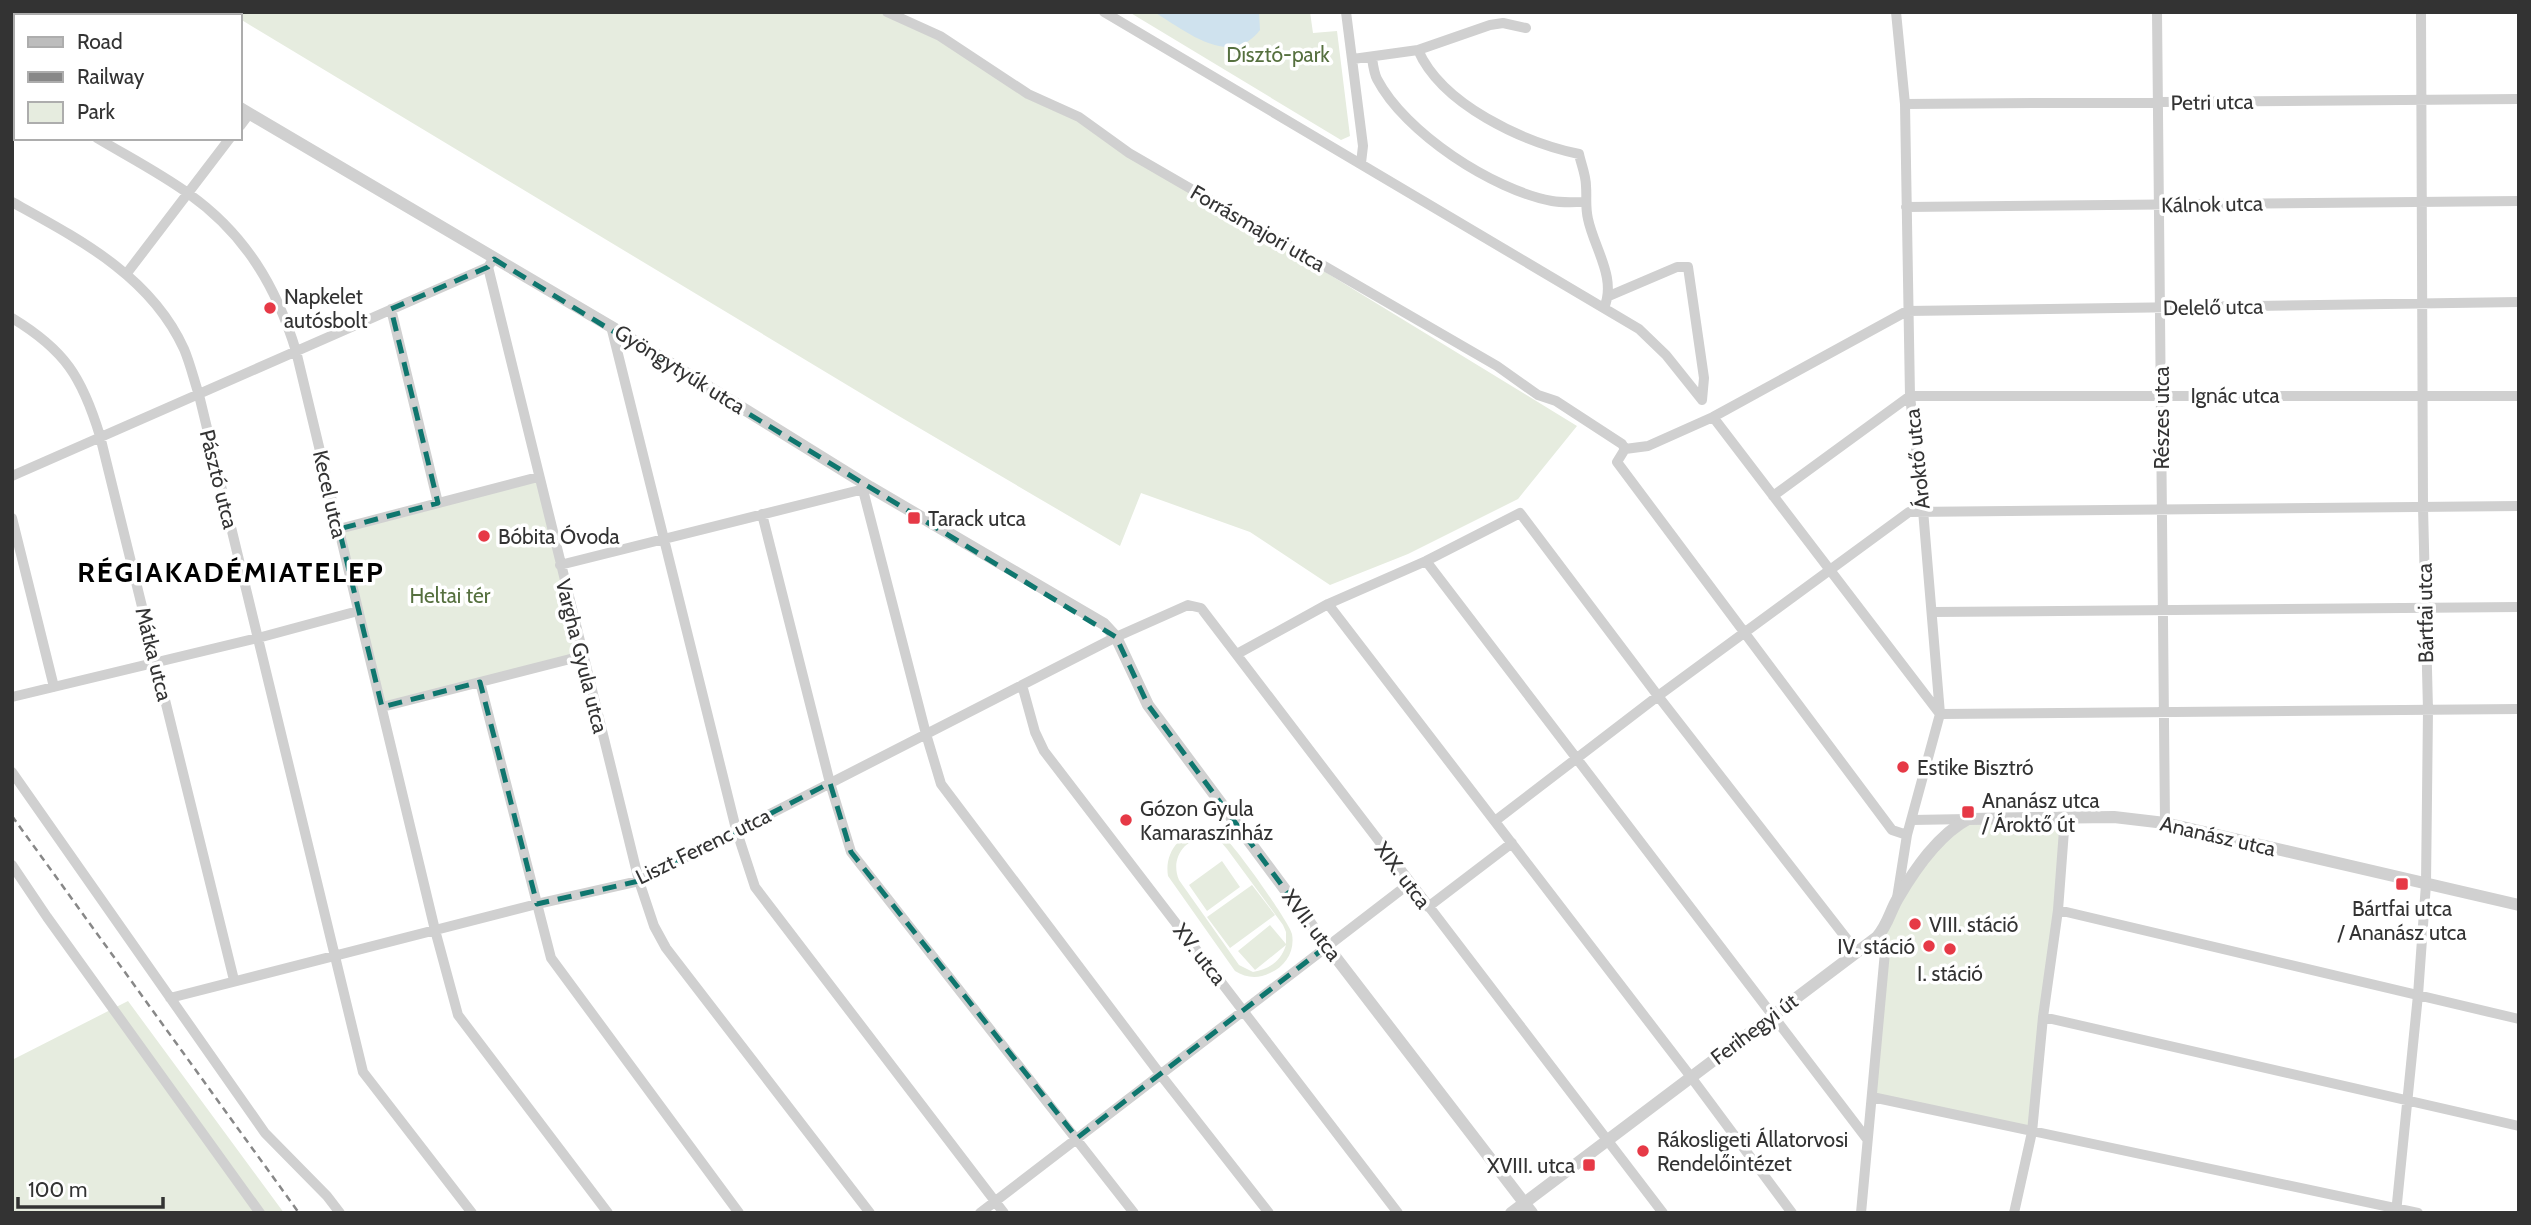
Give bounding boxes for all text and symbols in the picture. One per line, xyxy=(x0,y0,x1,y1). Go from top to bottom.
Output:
legend xyxy=(14,14,242,140)
text: Road xyxy=(77,29,123,54)
park label: Dísztó-park xyxy=(1226,42,1330,67)
text: Railway xyxy=(77,64,145,89)
street label: Petri utca xyxy=(2170,89,2254,115)
text: Park xyxy=(77,99,115,124)
street label: Forrásmajori utca xyxy=(1186,179,1330,278)
street label: Kálnok utca xyxy=(2161,191,2263,217)
place label: Napkelet autósbolt xyxy=(284,284,367,333)
street label: Delelő utca xyxy=(2163,294,2263,320)
marker: Napkelet autósbolt xyxy=(262,300,278,316)
street label: Gyöngytyúk utca xyxy=(610,319,750,419)
street label: Részes utca xyxy=(2149,366,2174,470)
street label: Ignác utca xyxy=(2190,383,2280,408)
street label: Ároktő utca xyxy=(1899,407,1935,511)
street label: Pásztó utca xyxy=(195,427,243,531)
street label: Kecel utca xyxy=(308,448,352,540)
place label: Tarack utca xyxy=(928,506,1026,531)
marker: Tarack utca xyxy=(906,510,922,526)
place label: Bóbita Óvoda xyxy=(498,524,620,549)
marker: Bóbita Óvoda xyxy=(476,528,492,544)
district label: RÉGIAKADÉMIATELEP xyxy=(77,555,385,589)
street label: Bártfai utca xyxy=(2412,563,2438,663)
street label: Vargha Gyula utca xyxy=(551,576,613,736)
park label: Heltai tér xyxy=(410,583,491,608)
street label: Mátka utca xyxy=(130,605,178,703)
place label: Estike Bisztró xyxy=(1917,755,2034,780)
marker: Estike Bisztró xyxy=(1895,759,1911,775)
place label: Ananász utca / Ároktő út xyxy=(1981,788,2100,837)
place label: Gózon Gyula Kamaraszínház xyxy=(1140,796,1273,845)
street label: Liszt Ferenc utca xyxy=(632,803,774,889)
marker: Ananász utca / Ároktő út xyxy=(1960,804,1976,820)
street label: Ananász utca xyxy=(2158,811,2278,861)
marker: Gózon Gyula Kamaraszínház xyxy=(1118,812,1134,828)
street label: XIX. utca xyxy=(1370,837,1436,913)
marker: Bártfai utca / Ananász utca xyxy=(2394,876,2410,892)
street label: XVII. utca xyxy=(1277,884,1347,966)
place label: Bártfai utca / Ananász utca xyxy=(2336,896,2467,945)
place label: VIII. stáció xyxy=(1929,912,2018,937)
marker: VIII. stáció xyxy=(1907,916,1923,932)
street label: XV. utca xyxy=(1168,918,1232,990)
place label: IV. stáció xyxy=(1837,934,1915,959)
marker: IV. stáció xyxy=(1921,938,1937,954)
marker: I. stáció xyxy=(1942,941,1958,957)
place label: I. stáció xyxy=(1917,961,1983,986)
street label: Ferihegyi út xyxy=(1706,988,1802,1070)
place label: Rákosligeti Állatorvosi Rendelőintézet xyxy=(1657,1127,1848,1176)
marker: Rákosligeti Állatorvosi Rendelőintézet xyxy=(1635,1143,1651,1159)
place label: XVIII. utca xyxy=(1487,1153,1575,1178)
marker: XVIII. utca xyxy=(1581,1157,1597,1173)
scale bar xyxy=(18,1166,163,1210)
text: 100 m xyxy=(28,1177,87,1202)

